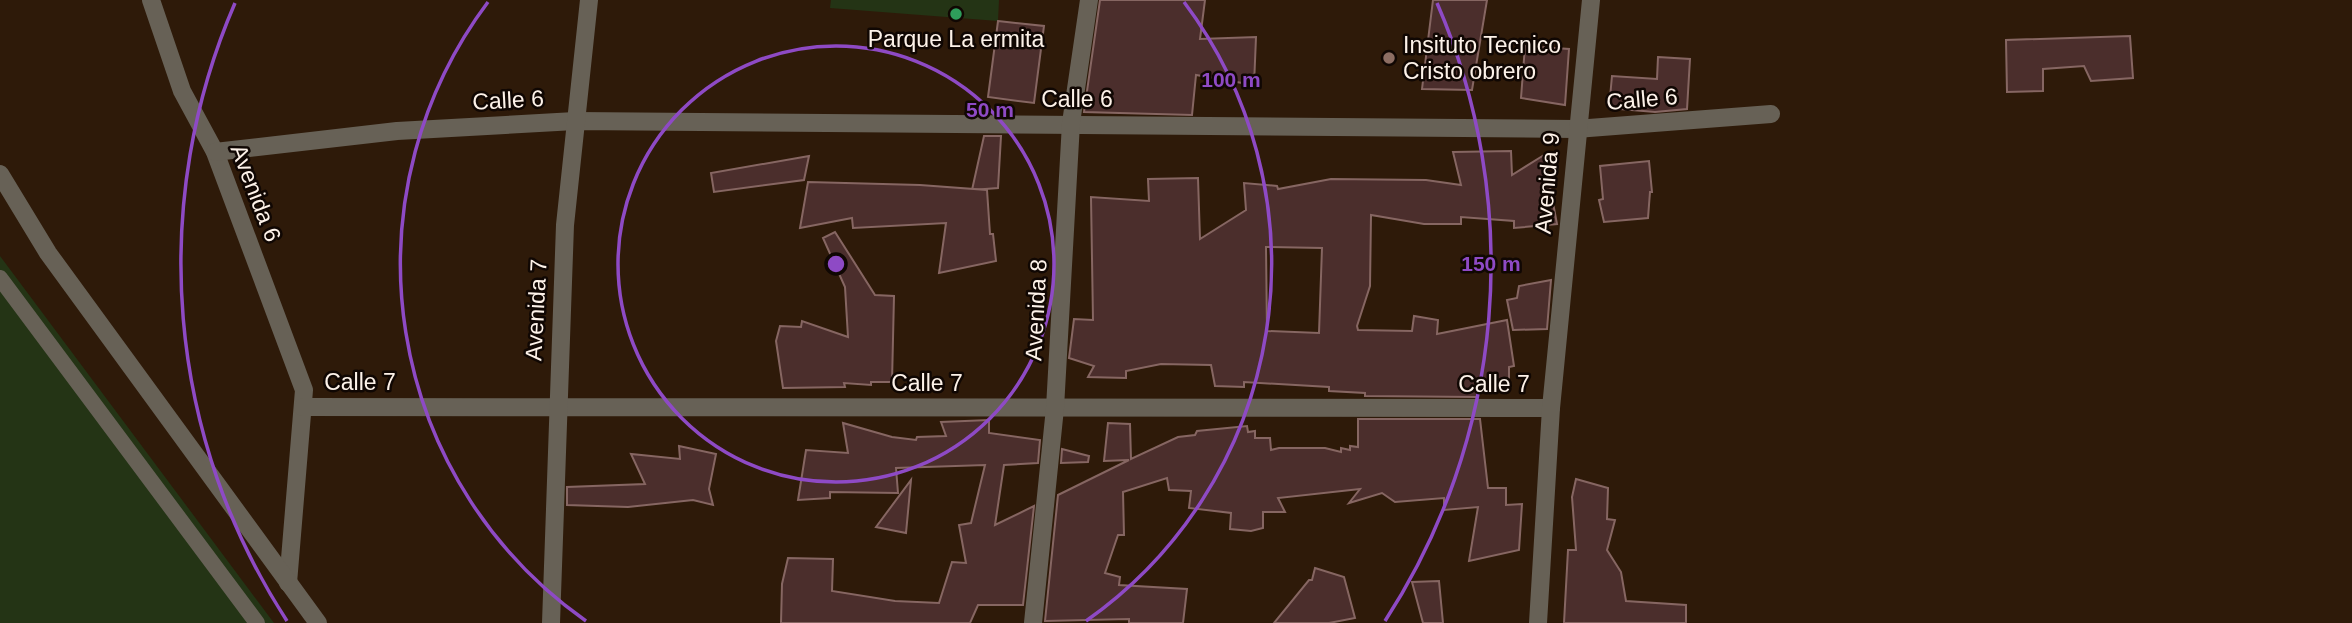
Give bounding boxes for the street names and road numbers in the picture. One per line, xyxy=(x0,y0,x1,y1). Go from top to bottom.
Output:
street label: Calle 6 xyxy=(1605,83,1679,115)
street label: Calle 6 xyxy=(472,85,544,115)
street label: Calle 6 xyxy=(1041,86,1113,112)
street label: Avenida 9 xyxy=(1530,131,1564,235)
street label: Avenida 6 xyxy=(226,141,286,245)
street label: Avenida 7 xyxy=(520,258,552,362)
street label: Avenida 8 xyxy=(1020,258,1052,362)
street label: Calle 7 xyxy=(324,369,396,395)
street label: Calle 7 xyxy=(891,370,963,396)
street label: Calle 7 xyxy=(1458,371,1530,397)

